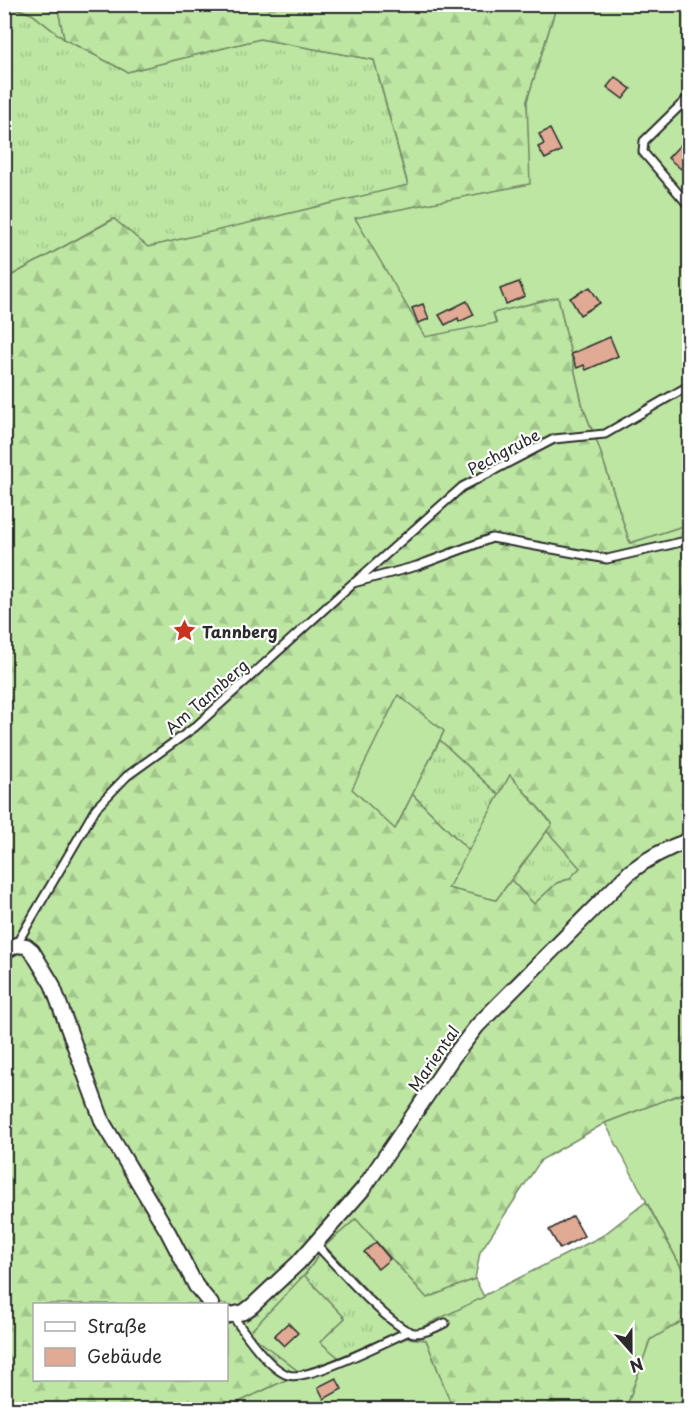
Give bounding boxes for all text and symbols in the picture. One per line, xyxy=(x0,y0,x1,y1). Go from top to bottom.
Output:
street label: Pechgrube xyxy=(462,422,544,480)
place icon: Tannberg xyxy=(171,618,197,644)
place label: Tannberg xyxy=(202,619,278,643)
street label: Am Tannberg xyxy=(159,653,253,739)
street label: Mariental xyxy=(401,1020,465,1096)
legend xyxy=(33,1303,228,1381)
text: Straße xyxy=(87,1312,147,1339)
north arrow xyxy=(601,1321,661,1381)
text: Gebäude xyxy=(87,1342,162,1369)
text: N xyxy=(627,1352,647,1379)

